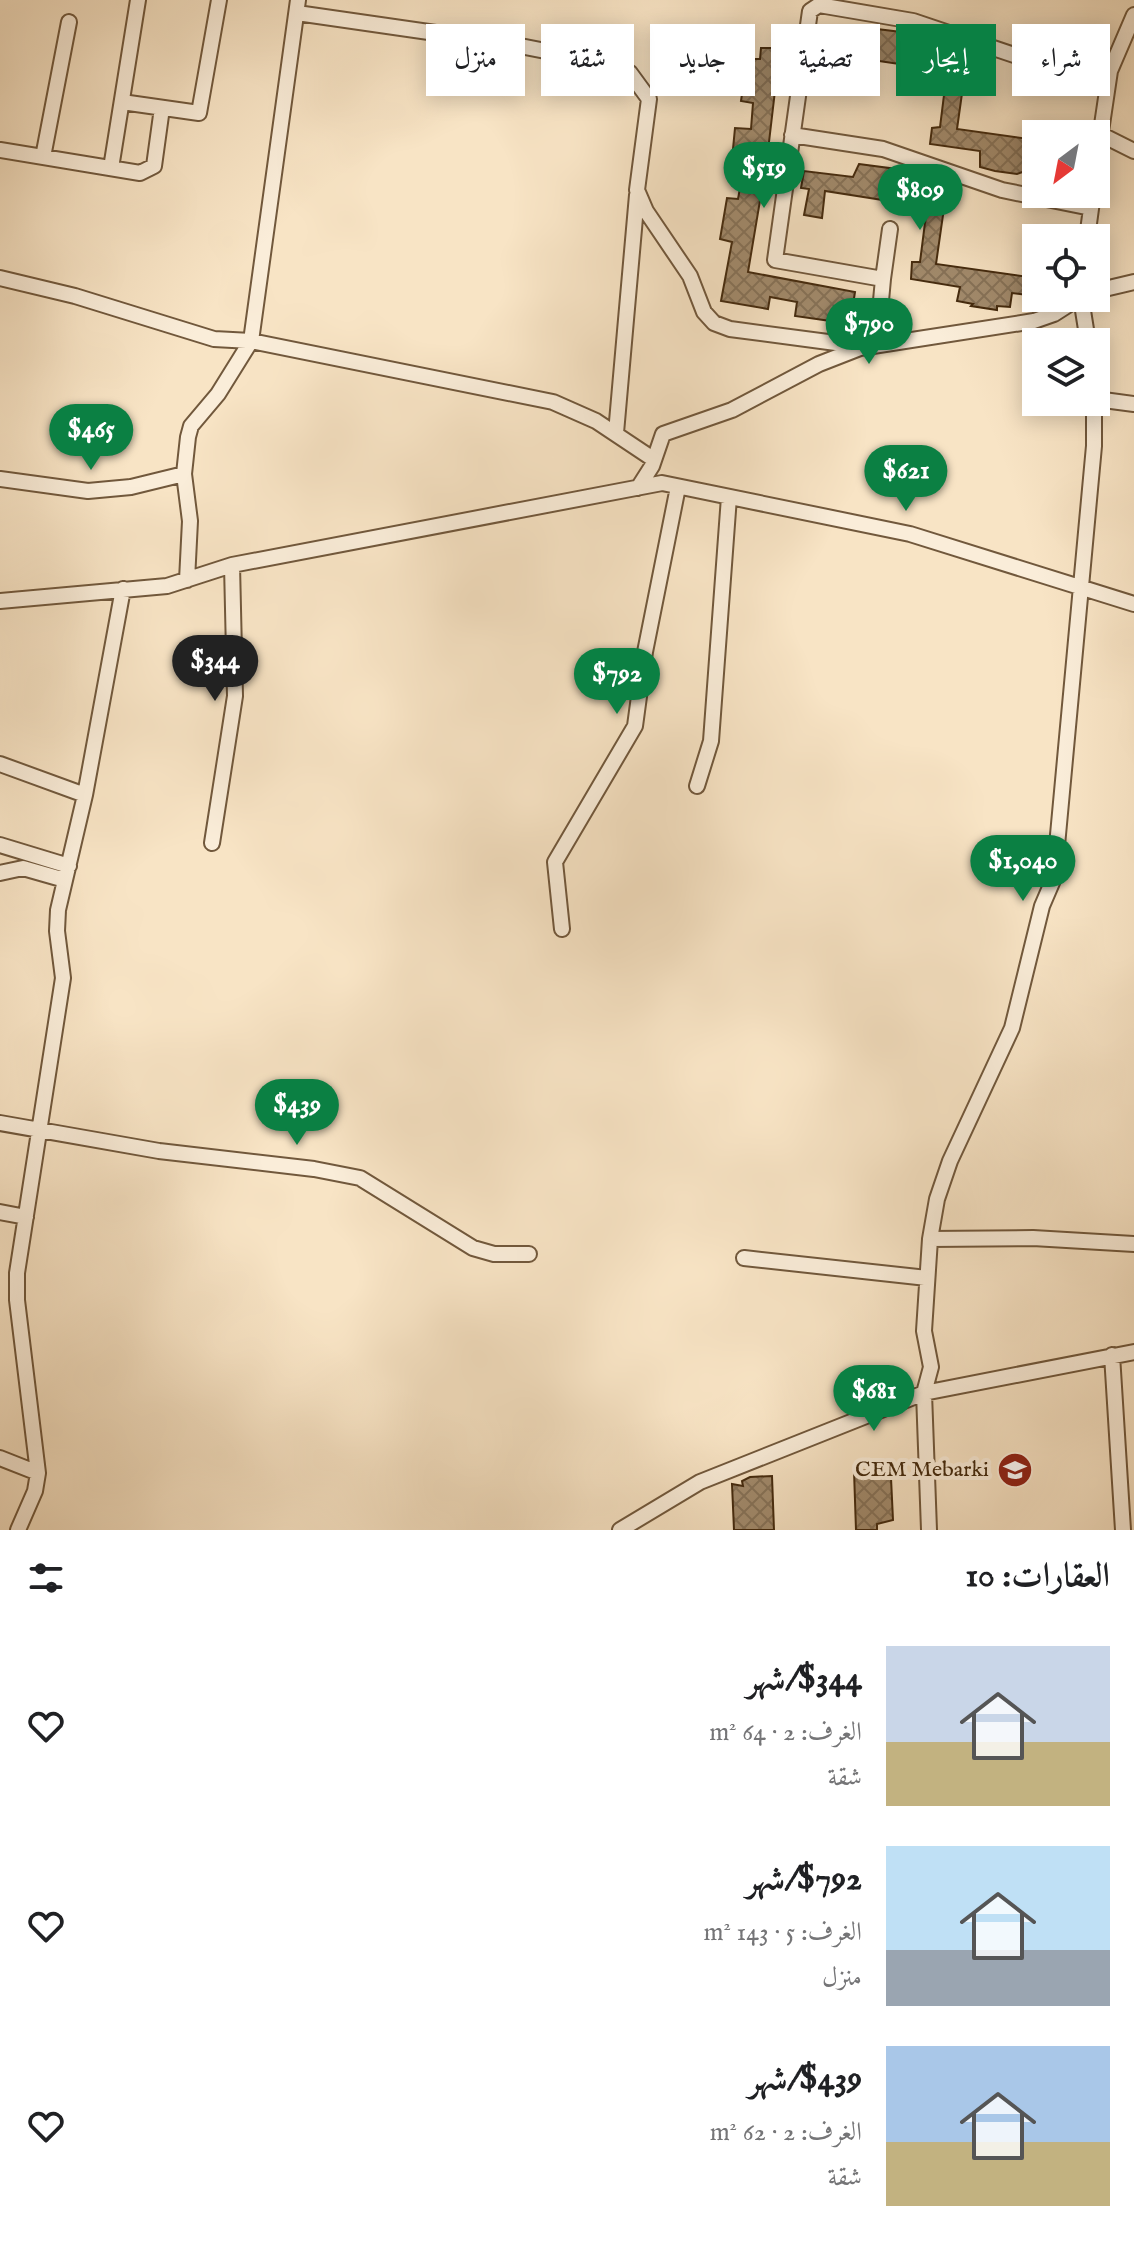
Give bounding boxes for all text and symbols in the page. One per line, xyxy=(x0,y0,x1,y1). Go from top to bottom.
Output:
chip: منزل xyxy=(426,24,525,96)
chip: شقة xyxy=(541,24,634,96)
chip: جديد xyxy=(650,24,755,96)
chip: تصفية xyxy=(771,24,880,96)
chip: إيجار xyxy=(896,24,996,96)
chip: شراء xyxy=(1012,24,1110,96)
north arrow xyxy=(1022,120,1110,208)
map controls xyxy=(1022,120,1110,416)
pin: $519 xyxy=(717,142,811,210)
text: $519 xyxy=(742,151,786,184)
pin: $809 xyxy=(873,164,967,232)
text: $809 xyxy=(896,173,944,206)
button: locate xyxy=(1022,224,1110,312)
pin: $790 xyxy=(822,298,916,366)
text: $790 xyxy=(844,307,894,340)
button: layers xyxy=(1022,328,1110,416)
pin: $465 xyxy=(44,404,138,472)
text: $465 xyxy=(67,413,115,446)
pin: $621 xyxy=(859,445,953,513)
text: $621 xyxy=(882,454,930,487)
pin: $344 xyxy=(168,635,262,703)
text: $344 xyxy=(190,644,240,677)
pin: $792 xyxy=(570,648,664,716)
text: $792 xyxy=(592,657,642,690)
pin: $1,040 xyxy=(958,835,1088,903)
text: $1,040 xyxy=(988,844,1058,877)
pin: $439 xyxy=(250,1079,344,1147)
text: $439 xyxy=(273,1088,321,1121)
pin: $681 xyxy=(827,1365,921,1433)
text: $681 xyxy=(851,1374,897,1407)
school or university icon: CEM Mebarki xyxy=(996,1451,1034,1489)
place label: CEM Mebarki xyxy=(855,1456,989,1484)
text: العقارات: 10 xyxy=(966,1555,1110,1598)
icon: filters xyxy=(24,1556,68,1600)
text: $344/شهر xyxy=(747,1658,862,1701)
icon: home xyxy=(950,1678,1046,1774)
icon: heart xyxy=(24,1704,68,1748)
text: الغرف: 2 · 64 m² xyxy=(709,1716,862,1749)
text: شقة xyxy=(828,1761,862,1794)
text: $792/شهر xyxy=(746,1858,862,1901)
icon: home xyxy=(950,1878,1046,1974)
icon: heart xyxy=(24,1904,68,1948)
text: الغرف: 5 · 143 m² xyxy=(704,1916,862,1949)
text: منزل xyxy=(822,1961,862,1994)
text: $439/شهر xyxy=(748,2058,862,2101)
icon: home xyxy=(950,2078,1046,2174)
icon: heart xyxy=(24,2104,68,2148)
text: الغرف: 2 · 62 m² xyxy=(710,2116,862,2149)
text: شقة xyxy=(828,2161,862,2194)

